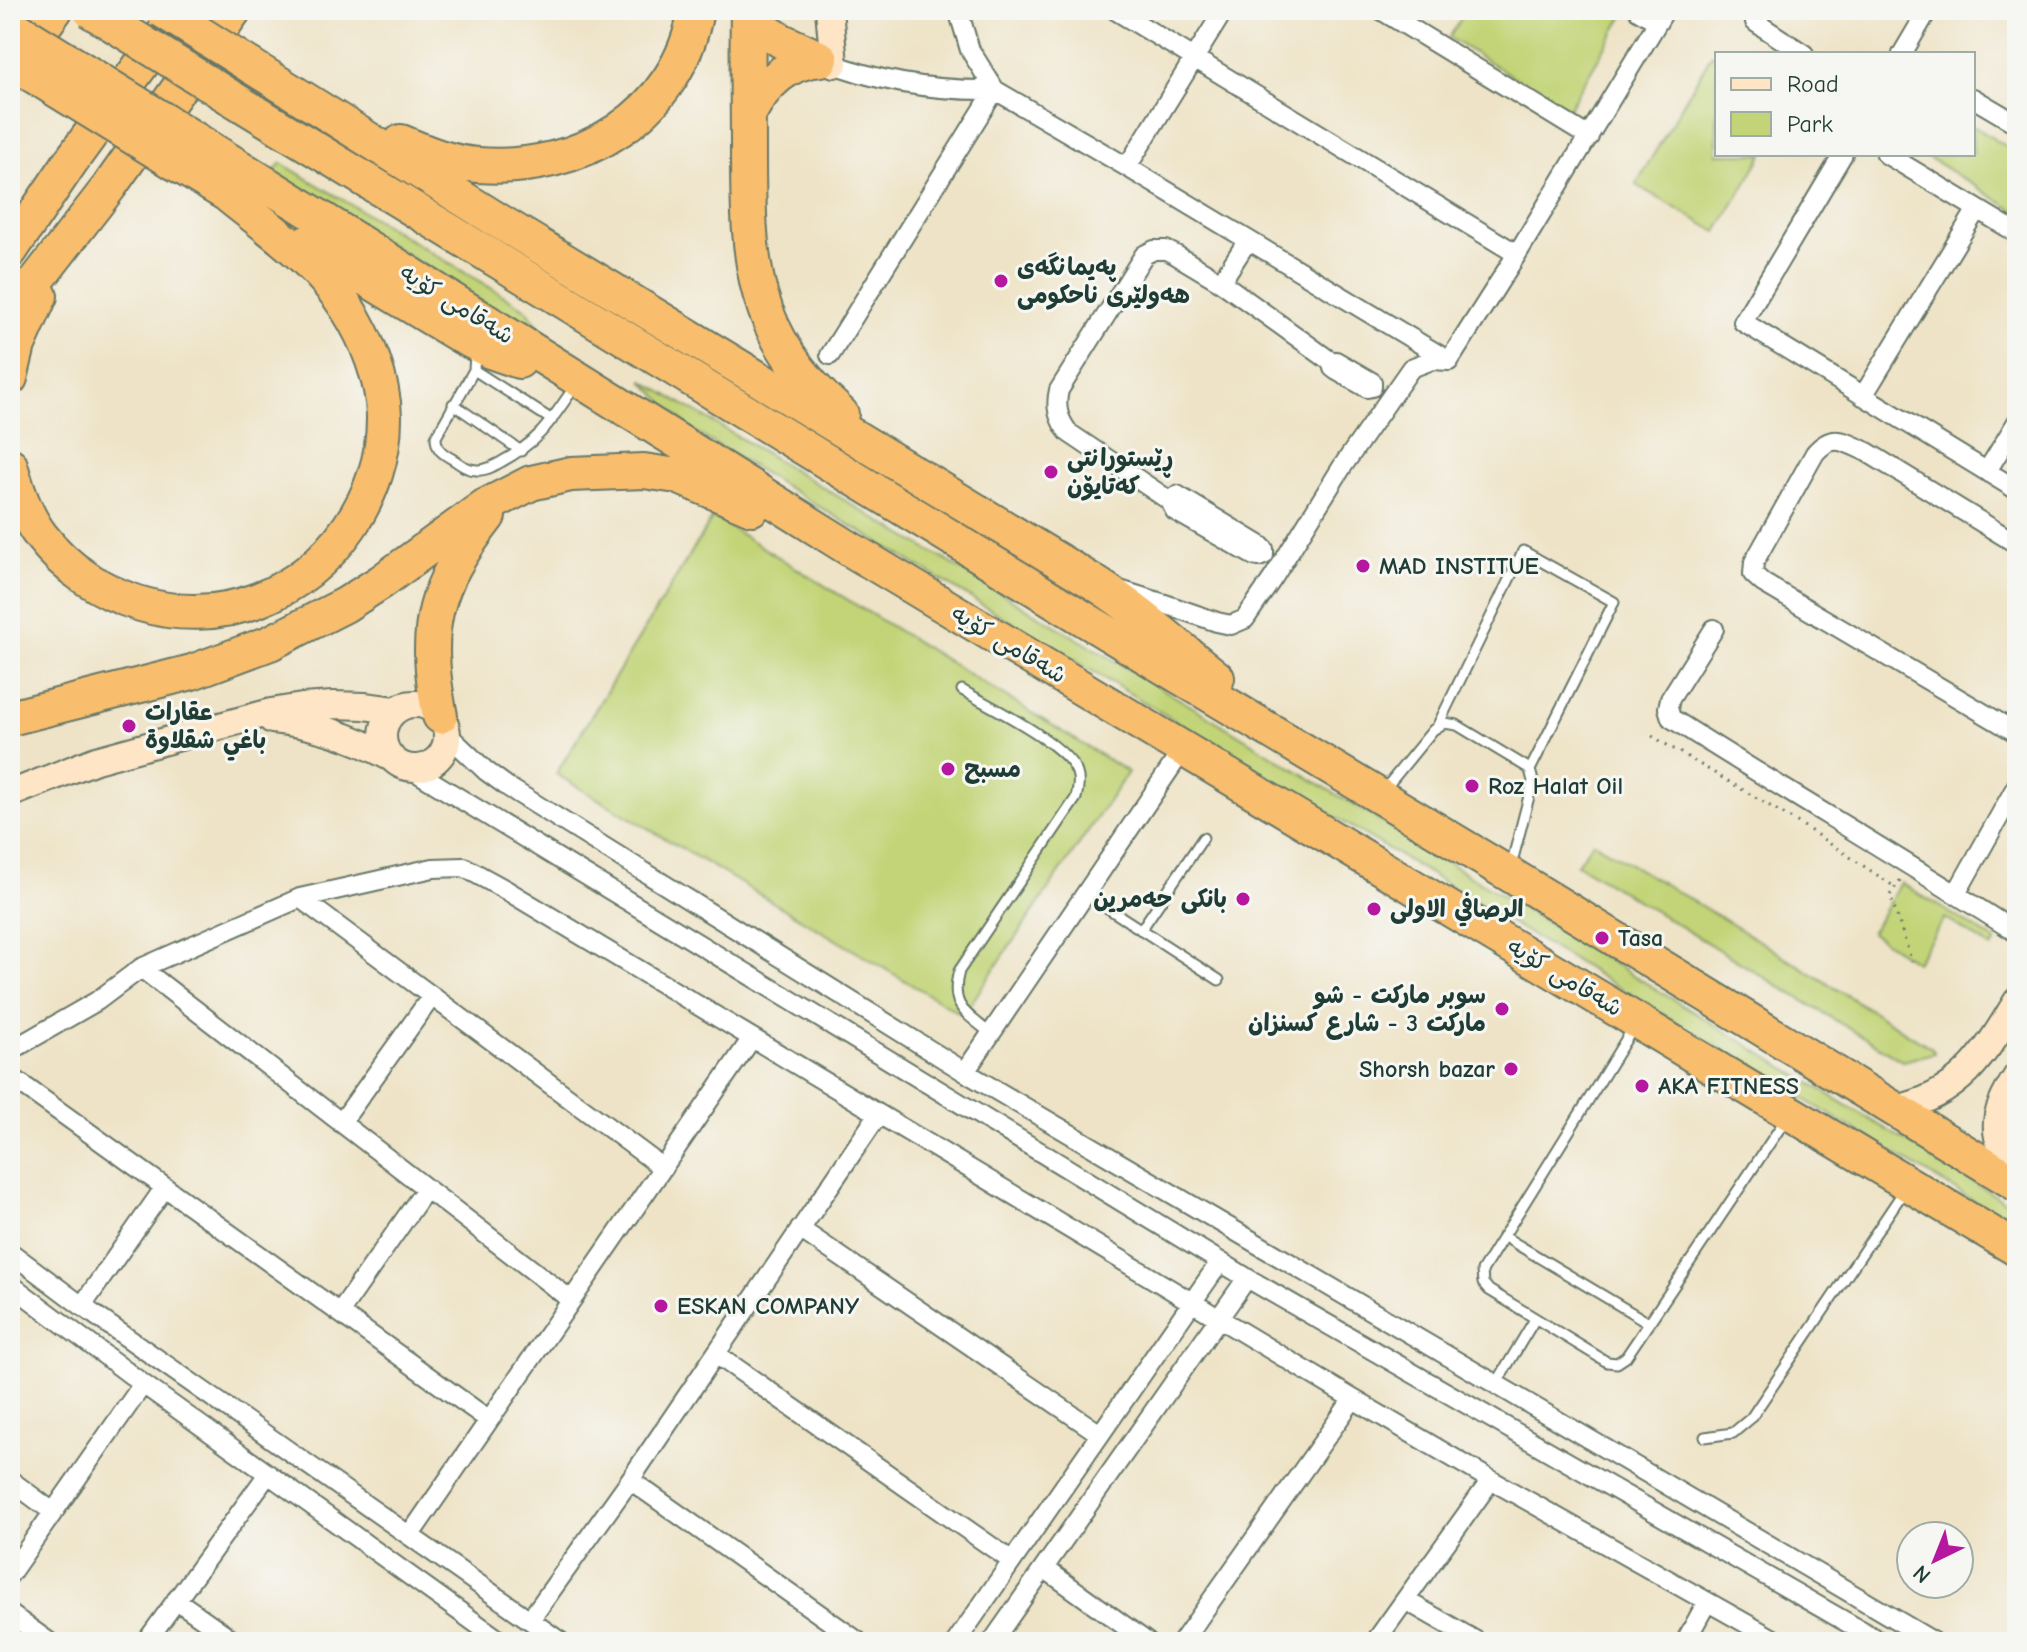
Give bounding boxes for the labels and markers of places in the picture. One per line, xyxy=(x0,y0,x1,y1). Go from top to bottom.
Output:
place label: پەیمانگەی هەولێری ناحکومی xyxy=(1017,252,1190,310)
marker: پەیمانگەی هەولێری ناحکومی xyxy=(992,272,1010,290)
place label: ڕێستورانتی کەتایۆن xyxy=(1067,444,1173,501)
marker: ڕێستورانتی کەتایۆن xyxy=(1042,463,1060,481)
place label: MAD INSTITUE xyxy=(1379,552,1539,580)
marker: MAD INSTITUE xyxy=(1354,557,1372,575)
place label: عقارات باغي شقلاوة xyxy=(145,698,266,761)
marker: عقارات باغي شقلاوة xyxy=(120,717,138,735)
place label: مسبح xyxy=(964,755,1021,784)
marker: مسبح xyxy=(939,760,957,778)
place label: Roz Halat Oil xyxy=(1488,772,1623,800)
marker: Roz Halat Oil xyxy=(1463,777,1481,795)
place label: بانكی حه‌مرین xyxy=(1093,885,1227,914)
marker: بانكی حه‌مرین xyxy=(1234,890,1252,908)
place label: الرصافي الاولى xyxy=(1390,892,1524,927)
marker: الرصافي الاولى xyxy=(1365,900,1383,918)
place label: Tasa xyxy=(1618,924,1663,952)
marker: Tasa xyxy=(1593,929,1611,947)
place label: سوبر ماركت - شو ماركت 3 - شارع كسنزان xyxy=(1248,981,1486,1040)
marker: سوبر ماركت - شو ماركت 3 - شارع كسنزان xyxy=(1493,1000,1511,1018)
place label: Shorsh bazar xyxy=(1359,1055,1495,1083)
marker: Shorsh bazar xyxy=(1502,1060,1520,1078)
place label: AKA FITNESS xyxy=(1658,1072,1799,1100)
marker: AKA FITNESS xyxy=(1633,1077,1651,1095)
place label: ESKAN COMPANY xyxy=(677,1292,859,1320)
marker: ESKAN COMPANY xyxy=(652,1297,670,1315)

